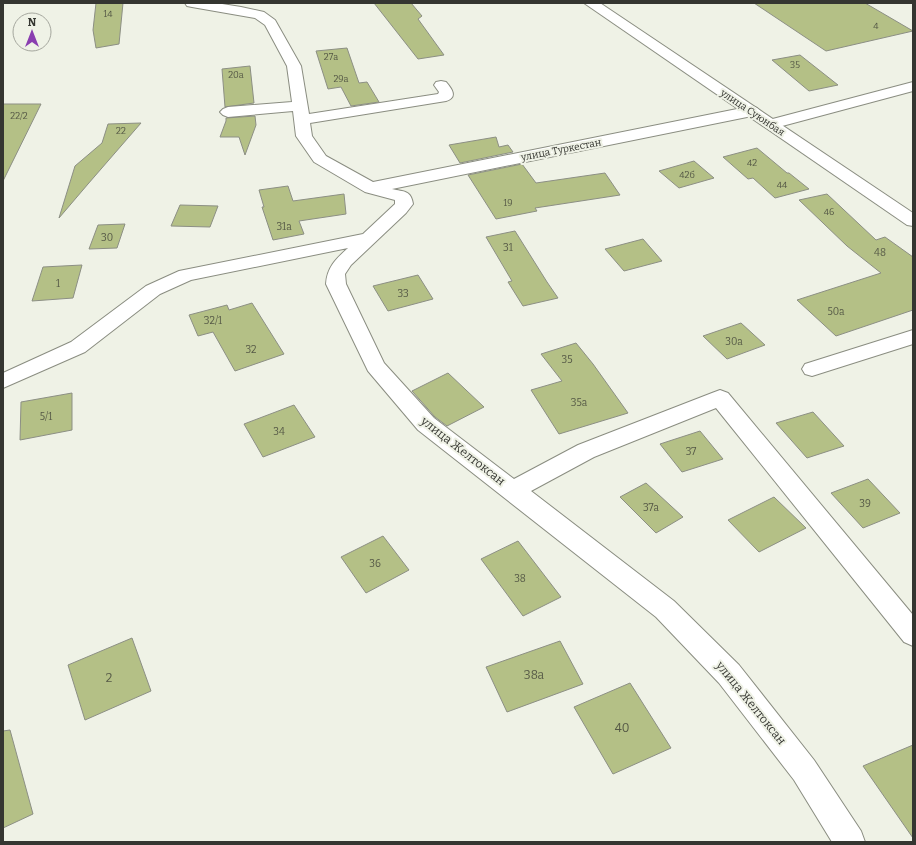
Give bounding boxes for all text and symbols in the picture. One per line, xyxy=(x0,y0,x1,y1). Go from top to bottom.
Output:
house number: 14 xyxy=(104,9,113,19)
north arrow xyxy=(12,12,52,52)
text: N xyxy=(28,16,37,29)
house number: 4 xyxy=(873,21,879,31)
house number: 27а xyxy=(324,52,338,62)
house number: 35 xyxy=(790,60,800,70)
house number: 20а xyxy=(228,70,244,80)
house number: 29а xyxy=(333,74,349,84)
street label: улица Суюнбая xyxy=(717,86,788,139)
house number: 22/2 xyxy=(10,111,28,121)
house number: 22 xyxy=(116,126,126,136)
street label: улица Туркестан xyxy=(519,136,603,164)
house number: 42 xyxy=(747,158,757,168)
house number: 42б xyxy=(679,170,695,180)
house number: 44 xyxy=(777,180,788,190)
house number: 19 xyxy=(504,198,512,208)
house number: 46 xyxy=(824,207,834,217)
house number: 31а xyxy=(276,221,292,233)
house number: 30 xyxy=(101,232,113,244)
house number: 31 xyxy=(503,242,513,254)
house number: 48 xyxy=(874,247,886,259)
house number: 1 xyxy=(56,278,60,290)
house number: 33 xyxy=(397,288,409,300)
house number: 50а xyxy=(827,306,845,318)
house number: 32/1 xyxy=(204,315,222,327)
house number: 30а xyxy=(725,336,743,348)
house number: 32 xyxy=(245,344,257,356)
house number: 35 xyxy=(561,354,573,366)
house number: 35а xyxy=(571,397,588,409)
house number: 5/1 xyxy=(40,411,52,423)
street label: улица Желтоксан xyxy=(417,413,508,488)
house number: 34 xyxy=(273,426,285,438)
house number: 37 xyxy=(686,446,696,458)
house number: 39 xyxy=(859,498,871,510)
house number: 37а xyxy=(643,502,660,514)
house number: 36 xyxy=(369,558,381,570)
house number: 38 xyxy=(514,573,526,585)
street label: улица Желтоксан xyxy=(713,658,789,747)
house number: 38а xyxy=(524,668,545,682)
house number: 2 xyxy=(106,671,112,685)
house number: 40 xyxy=(615,721,629,735)

